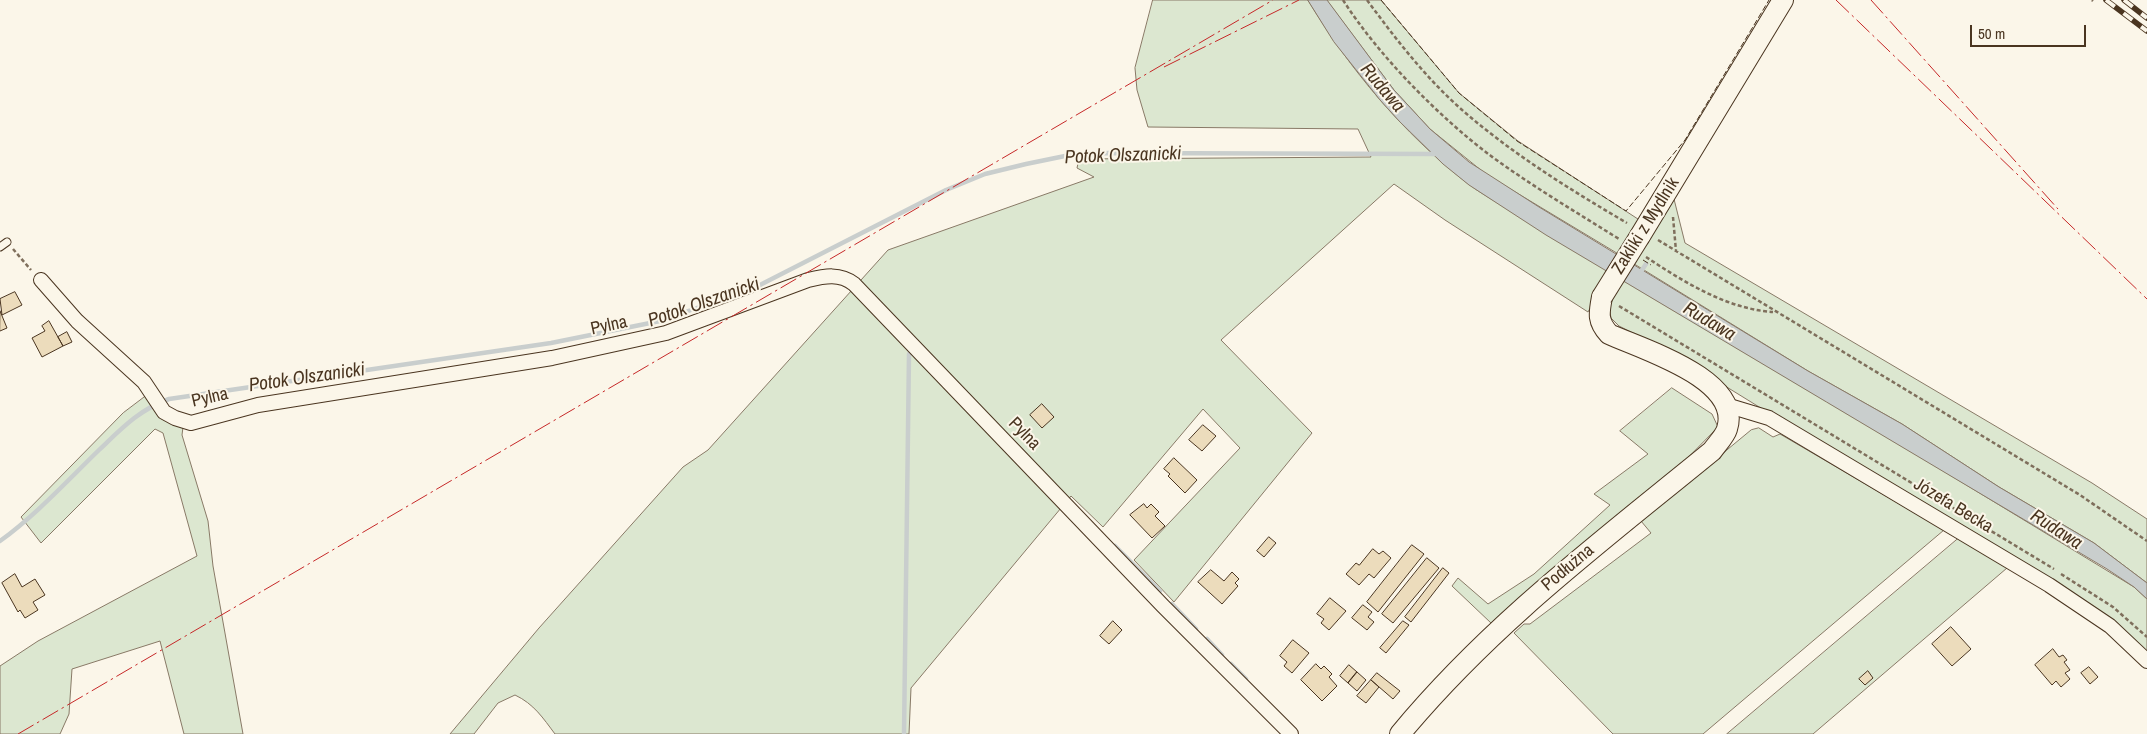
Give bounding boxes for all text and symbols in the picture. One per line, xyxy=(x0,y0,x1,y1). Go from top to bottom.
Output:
scale bar xyxy=(1972,15,2088,47)
text: 50 m xyxy=(1978,23,2005,44)
water label: Rudawa xyxy=(1355,59,1409,117)
water label: Potok Olszanicki xyxy=(1064,143,1182,169)
street label: Zakliki z Mydlnik xyxy=(1608,174,1684,278)
water label: Potok Olszanicki xyxy=(645,273,763,333)
water label: Rudawa xyxy=(1679,298,1739,346)
street label: Pylna xyxy=(589,312,629,340)
water label: Potok Olszanicki xyxy=(248,359,366,397)
street label: Pylna xyxy=(190,383,230,413)
street label: Pylna xyxy=(1003,413,1045,455)
street label: Józefa Becka xyxy=(1909,474,1997,538)
water label: Rudawa xyxy=(2026,505,2086,555)
street label: Podłużna xyxy=(1537,540,1599,596)

